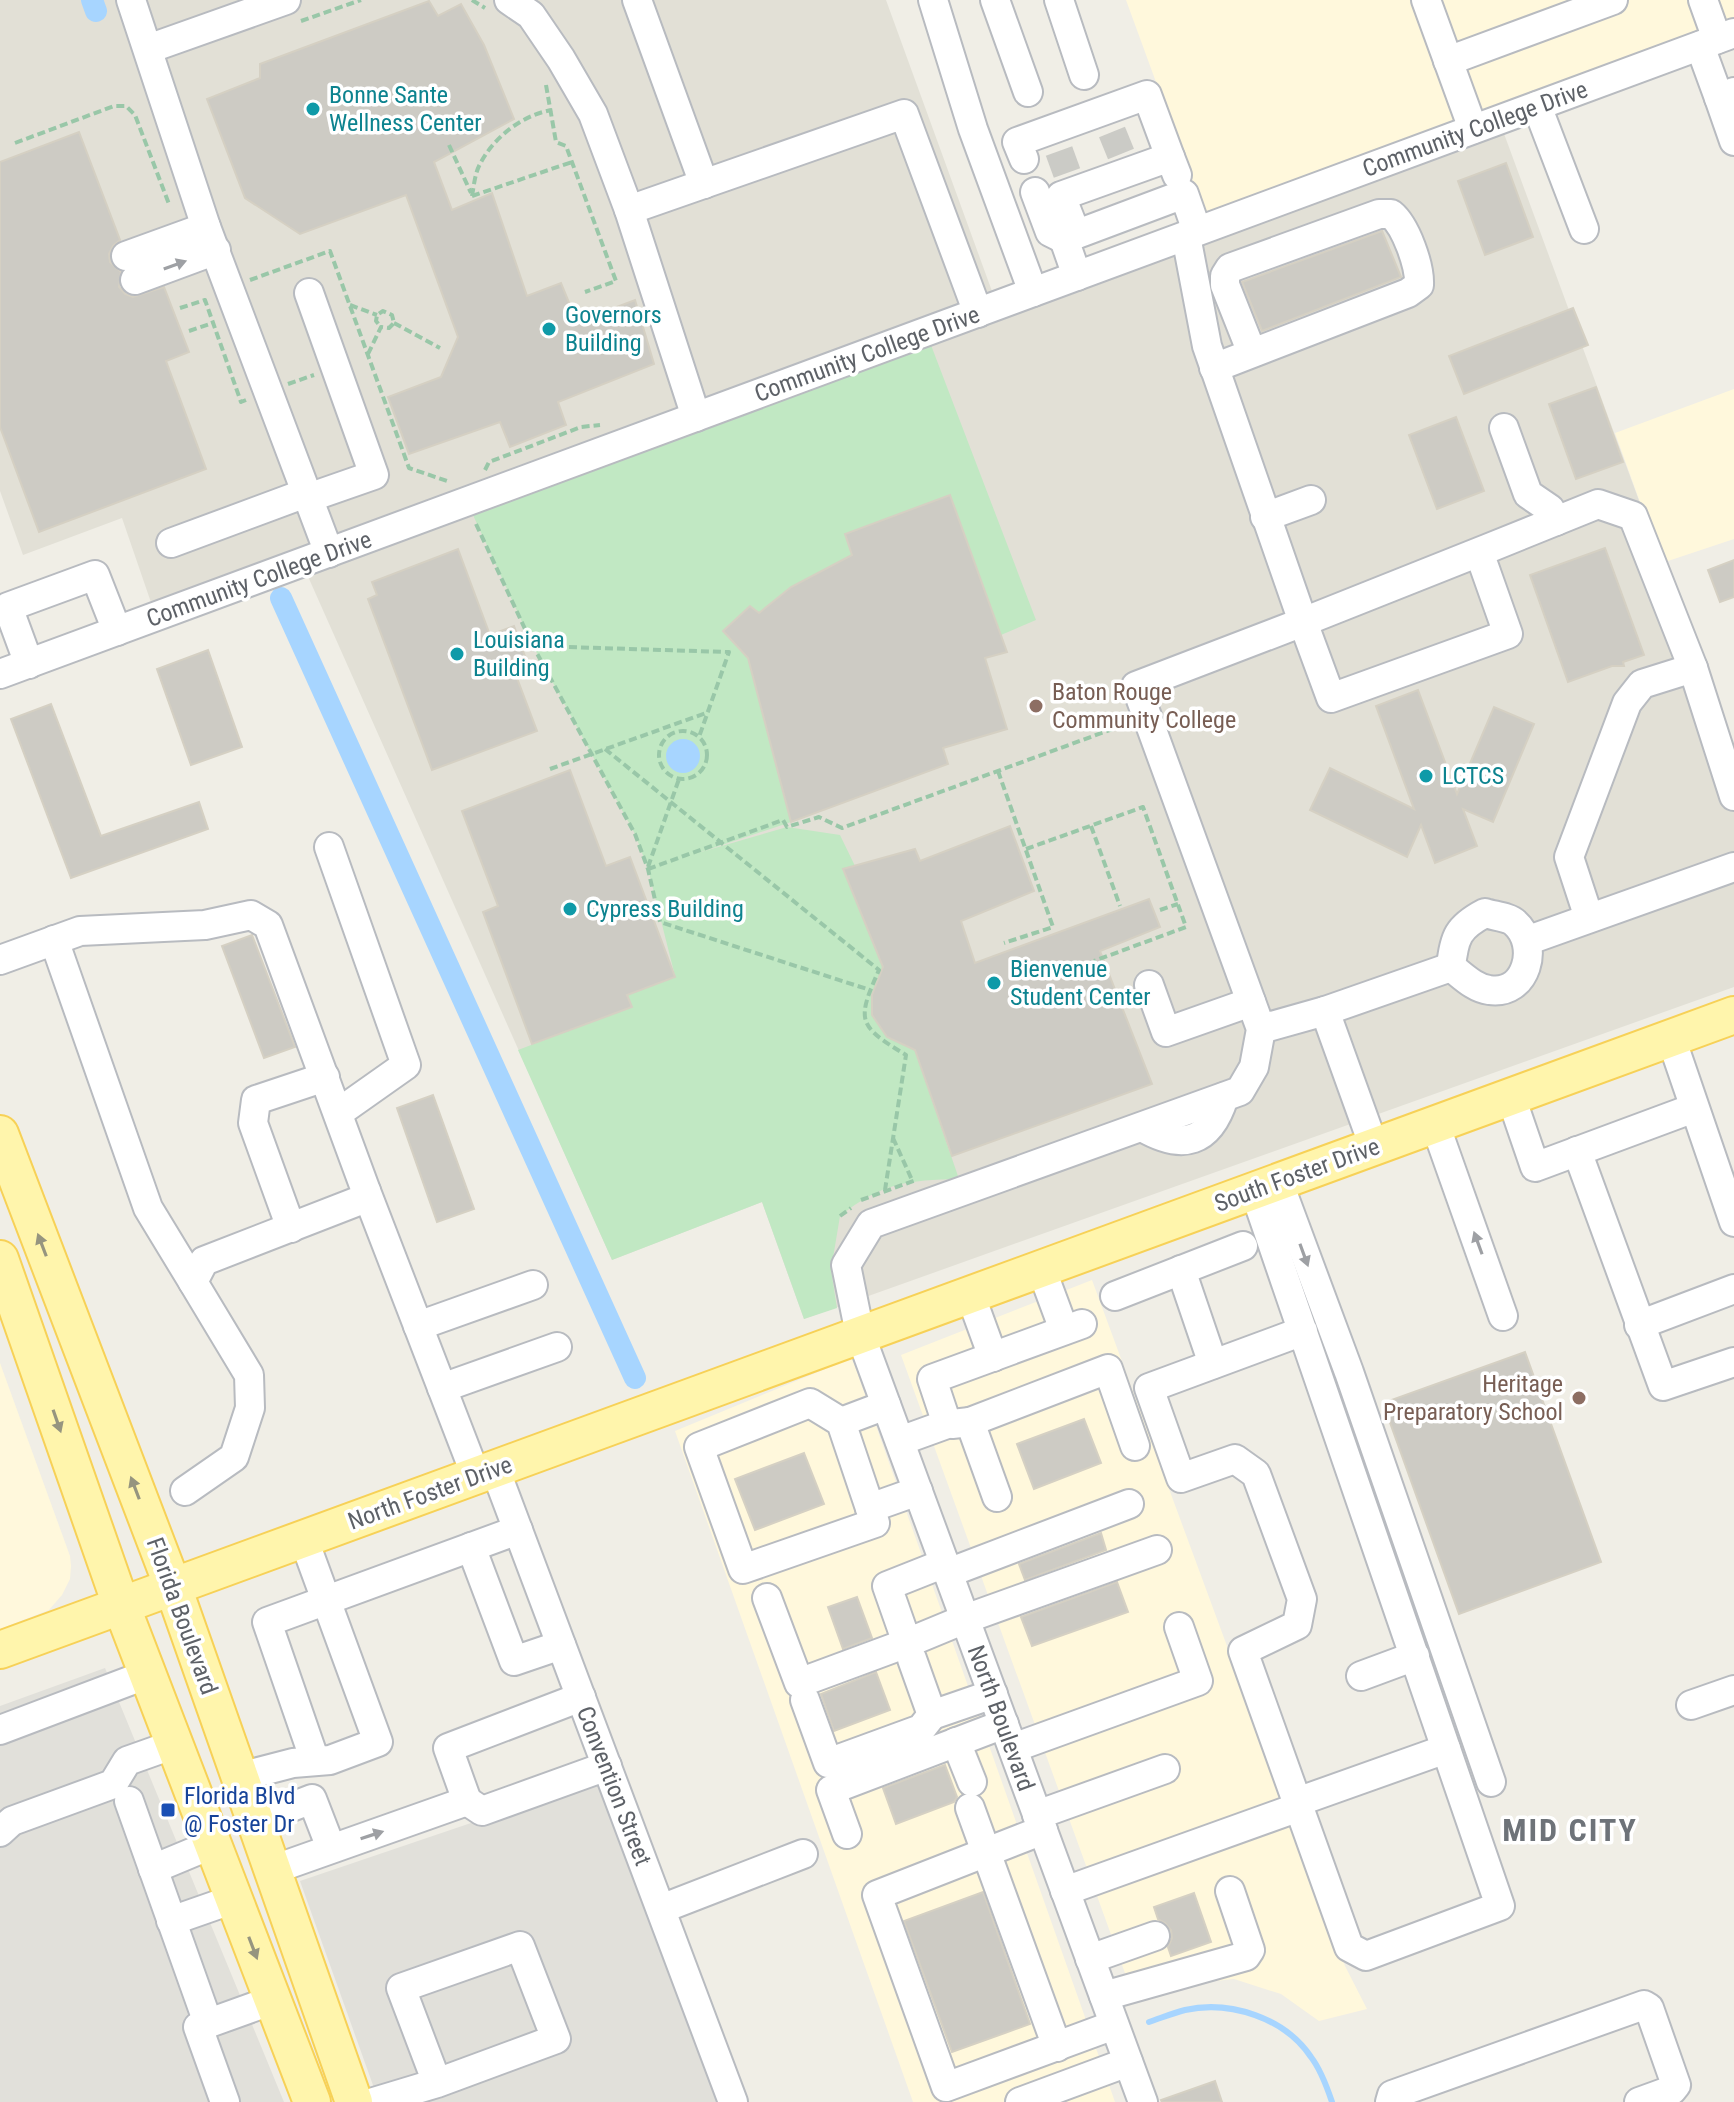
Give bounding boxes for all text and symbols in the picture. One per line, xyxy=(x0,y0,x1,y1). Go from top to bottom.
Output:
street label: Community College Drive xyxy=(1359,75,1591,183)
place label: Bonne Sante Wellness Center xyxy=(329,81,482,137)
marker: Bonne Sante Wellness Center xyxy=(304,100,322,118)
one-way arrow xyxy=(163,258,187,271)
street label: Community College Drive xyxy=(751,300,983,408)
place label: Governors Building xyxy=(565,301,662,357)
marker: Governors Building xyxy=(540,320,558,338)
street label: Community College Drive xyxy=(143,525,375,633)
place label: Louisiana Building xyxy=(473,626,565,682)
marker: Louisiana Building xyxy=(448,645,466,663)
place label: Baton Rouge Community College xyxy=(1052,678,1236,734)
marker: Baton Rouge Community College xyxy=(1027,697,1045,715)
place label: LCTCS xyxy=(1442,762,1504,790)
marker: LCTCS xyxy=(1417,767,1435,785)
place label: Cypress Building xyxy=(586,895,744,923)
marker: Cypress Building xyxy=(561,900,579,918)
place label: Bienvenue Student Center xyxy=(1010,955,1151,1011)
marker: Bienvenue Student Center xyxy=(985,974,1003,992)
street label: South Foster Drive xyxy=(1211,1132,1383,1218)
one-way arrow xyxy=(1471,1230,1483,1254)
one-way arrow xyxy=(35,1233,48,1257)
one-way arrow xyxy=(1298,1243,1311,1267)
place label: Heritage Preparatory School xyxy=(1383,1370,1563,1426)
marker: Heritage Preparatory School xyxy=(1570,1389,1588,1407)
one-way arrow xyxy=(51,1409,63,1433)
street label: North Foster Drive xyxy=(344,1450,516,1536)
one-way arrow xyxy=(128,1476,141,1500)
street label: Florida Boulevard xyxy=(141,1534,223,1698)
street label: North Boulevard xyxy=(962,1641,1040,1795)
street label: Convention Street xyxy=(571,1702,657,1870)
place label: Florida Blvd @ Foster Dr xyxy=(184,1782,295,1838)
marker: Florida Blvd @ Foster Dr xyxy=(159,1801,177,1819)
district label: MID CITY xyxy=(1502,1811,1638,1849)
one-way arrow xyxy=(360,1828,384,1840)
one-way arrow xyxy=(247,1936,260,1960)

